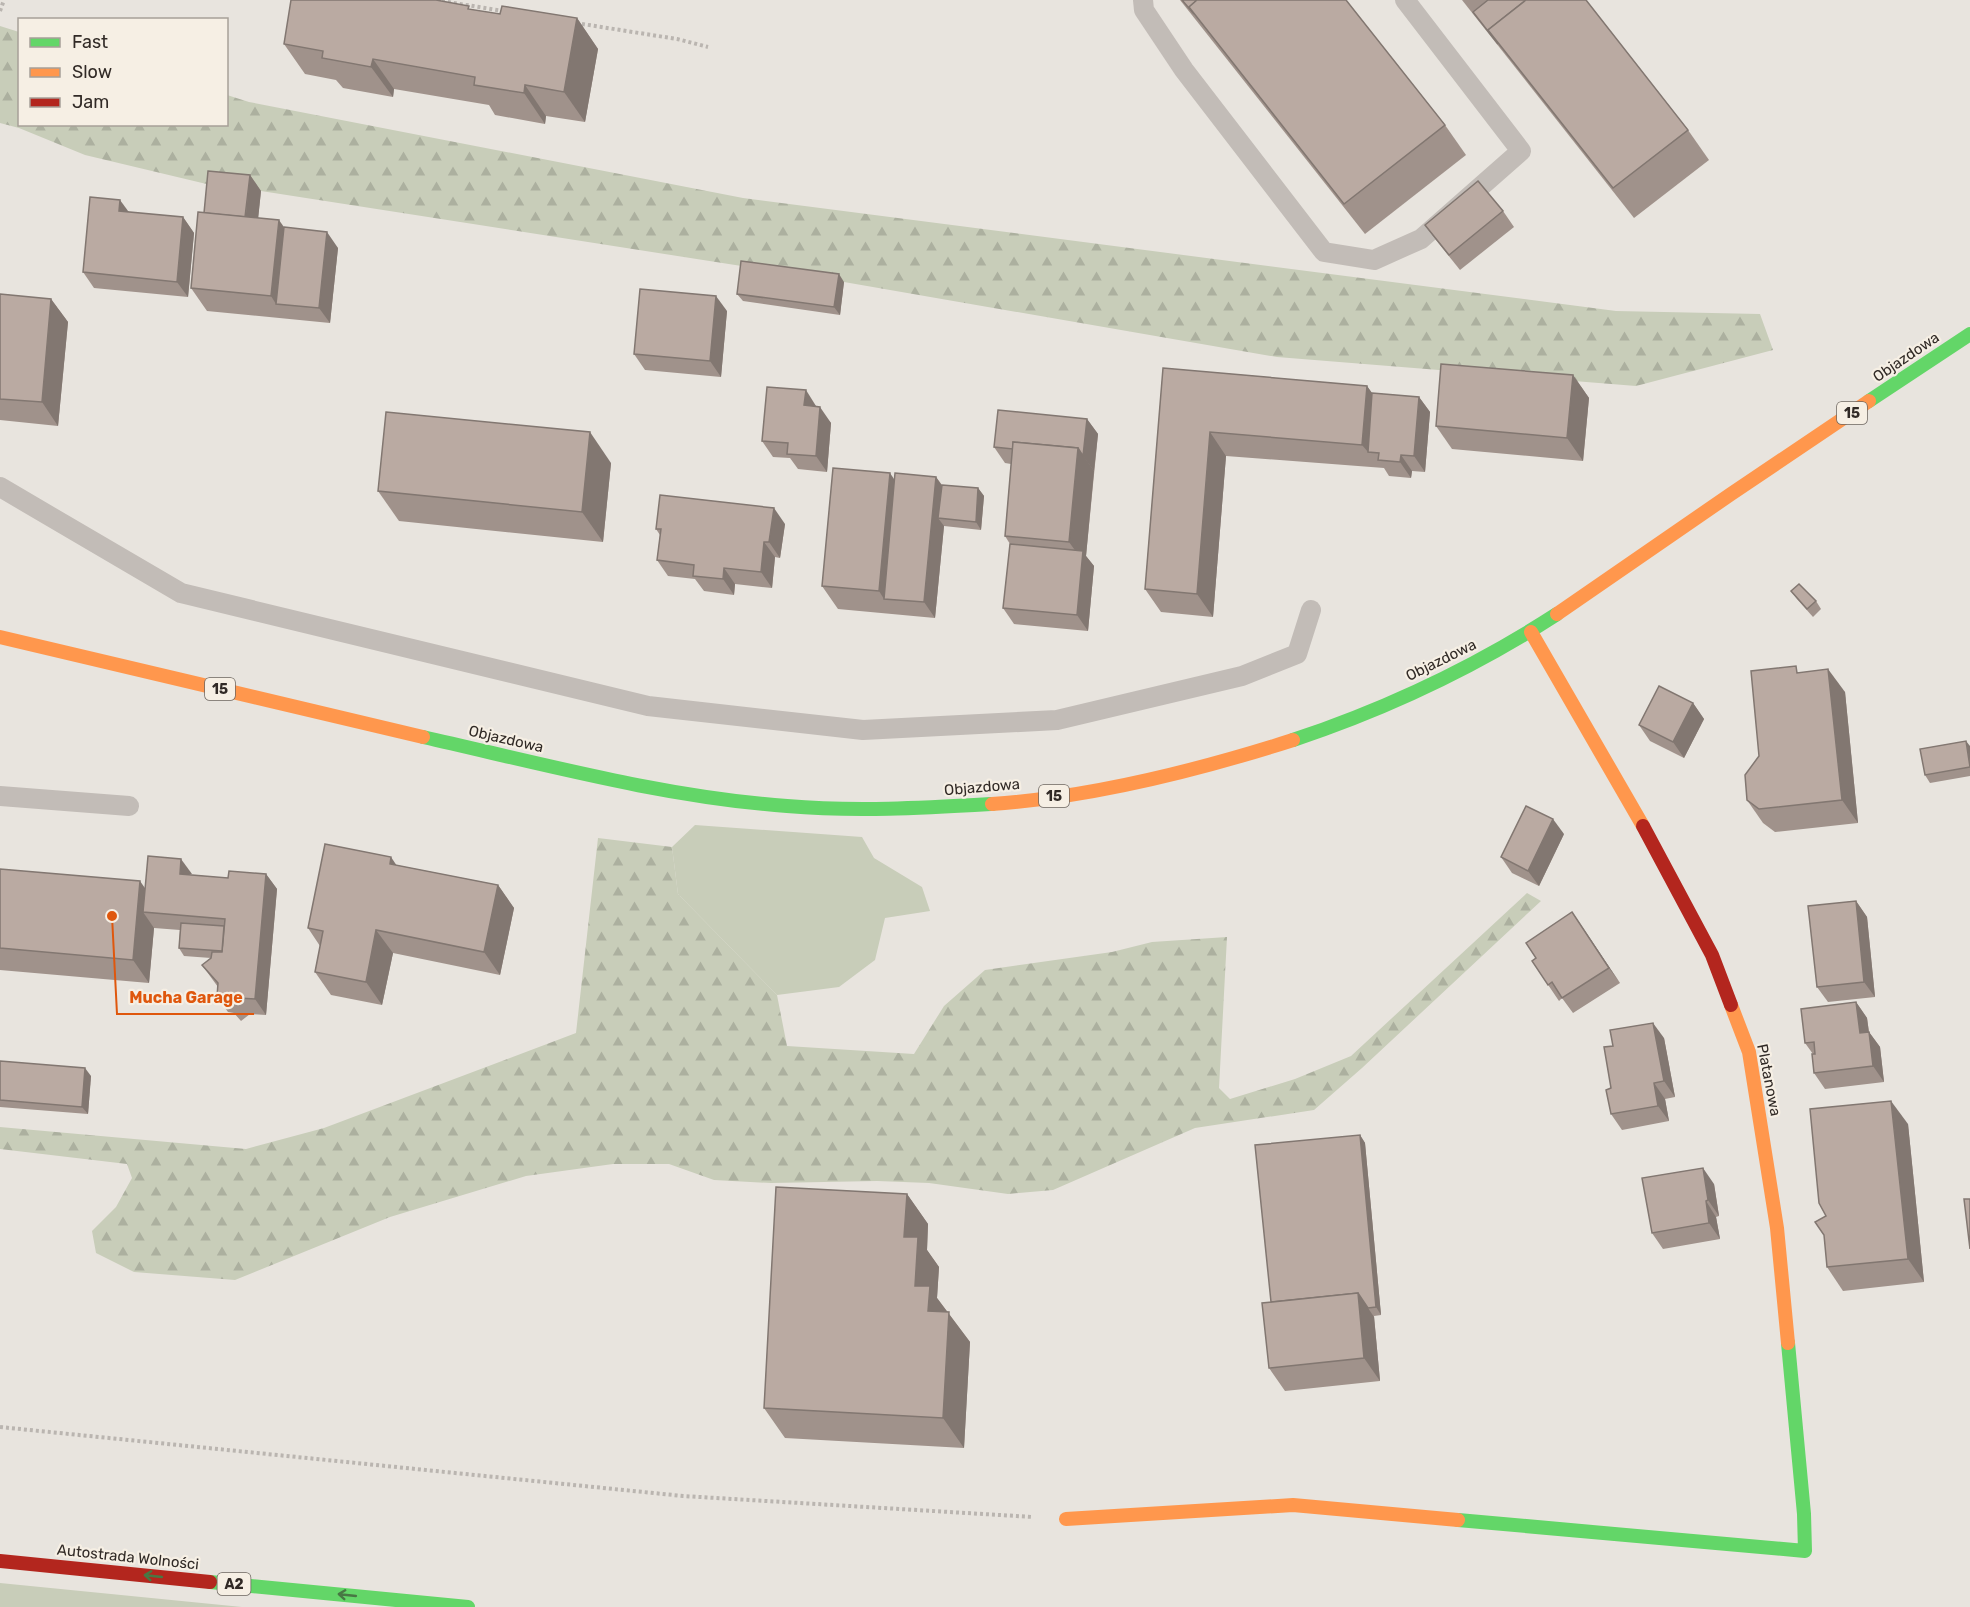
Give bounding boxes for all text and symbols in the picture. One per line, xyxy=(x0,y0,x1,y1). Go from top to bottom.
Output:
legend xyxy=(18,18,228,126)
text: Fast xyxy=(72,31,108,53)
text: Slow xyxy=(72,61,112,83)
text: Jam xyxy=(72,91,109,113)
street label: Objazdowa xyxy=(1869,328,1943,386)
road number: 15 xyxy=(1837,402,1867,424)
street label: Objazdowa xyxy=(1403,635,1479,685)
road number: 15 xyxy=(205,678,235,700)
street label: Objazdowa xyxy=(467,722,545,756)
street label: Objazdowa xyxy=(943,775,1021,799)
road number: 15 xyxy=(1039,785,1069,807)
callout: Mucha Garage xyxy=(117,980,254,1014)
text: Mucha Garage xyxy=(129,988,243,1007)
street label: Platanowa xyxy=(1753,1042,1785,1118)
street label: Autostrada Wolności xyxy=(56,1541,200,1573)
one-way arrow xyxy=(144,1570,164,1581)
road number: A2 xyxy=(218,1573,250,1595)
one-way arrow xyxy=(338,1589,358,1600)

